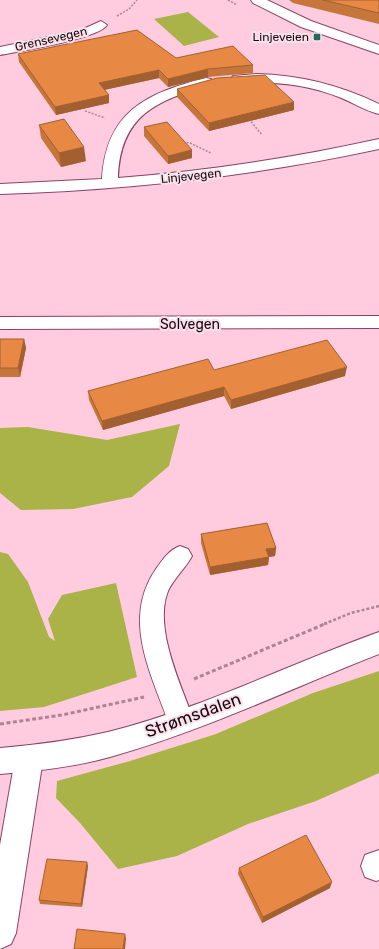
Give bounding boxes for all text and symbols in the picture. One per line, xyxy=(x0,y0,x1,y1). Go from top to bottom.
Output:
street label: Grensevegen xyxy=(14,24,88,54)
place label: Linjeveien xyxy=(252,30,309,44)
marker: Linjeveien xyxy=(312,32,322,42)
street label: Linjevegen xyxy=(160,166,222,186)
street label: Solvegen xyxy=(160,316,220,333)
street label: Strømsdalen xyxy=(142,688,244,742)

